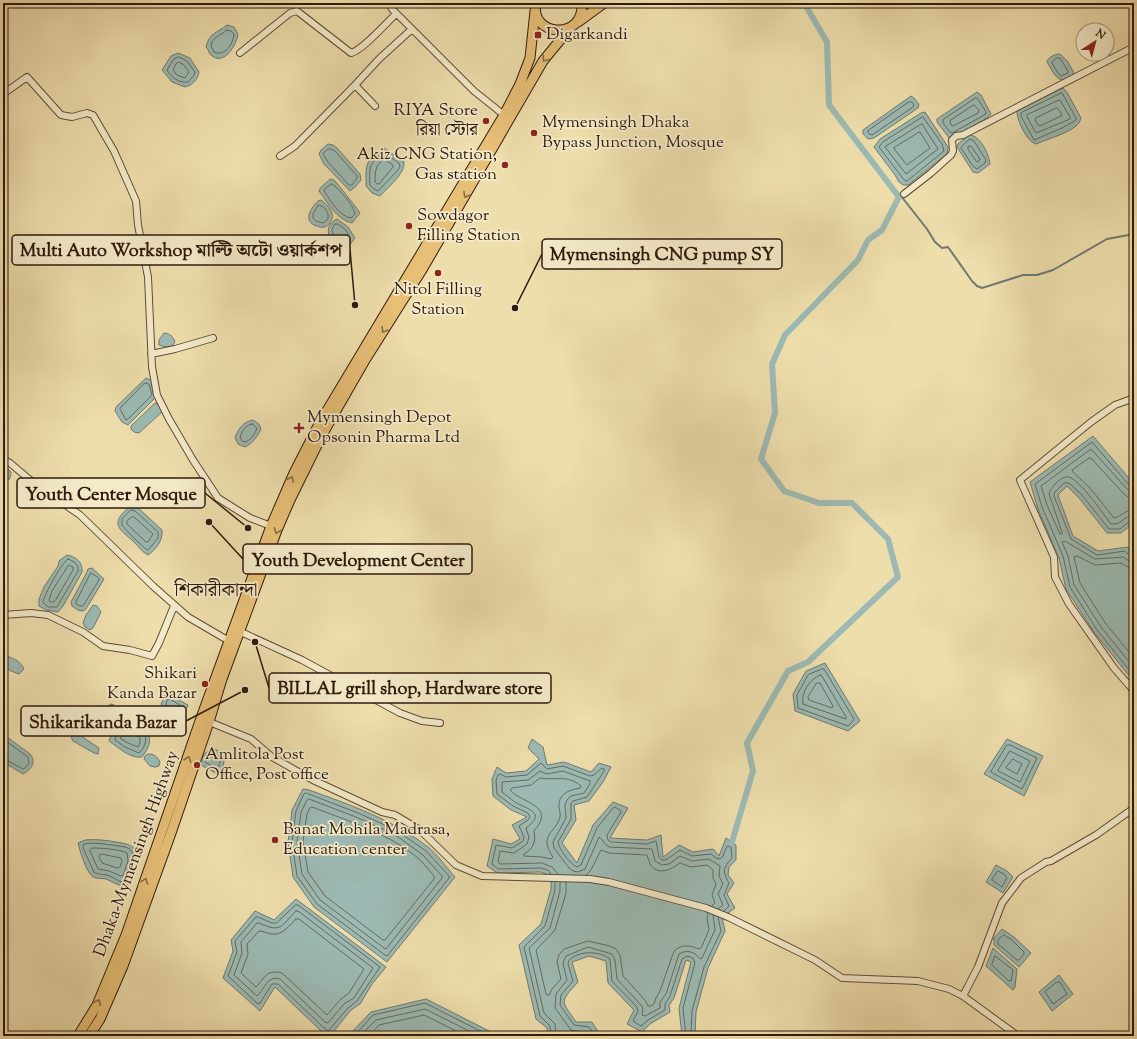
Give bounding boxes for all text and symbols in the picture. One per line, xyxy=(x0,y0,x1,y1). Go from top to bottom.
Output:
north arrow xyxy=(1075,22,1115,62)
place label: Digarkandi xyxy=(546,23,628,47)
text: N xyxy=(1091,25,1109,44)
marker: Digarkandi xyxy=(533,30,543,40)
one-way arrow xyxy=(543,54,550,61)
place label: RIYA Store রিয়া স্টোর xyxy=(394,99,479,143)
place label: Mymensingh Dhaka Bypass Junction, Mosque xyxy=(542,111,724,155)
marker: RIYA Store রিয়া স্টোর xyxy=(481,116,491,126)
marker: Mymensingh Dhaka Bypass Junction, Mosque xyxy=(529,128,539,138)
place label: Akiz CNG Station, Gas station xyxy=(356,143,497,187)
marker: Akiz CNG Station, Gas station xyxy=(500,160,510,170)
one-way arrow xyxy=(463,191,470,198)
place label: Sowdagor Filling Station xyxy=(417,204,521,248)
marker: Sowdagor Filling Station xyxy=(404,221,414,231)
callout: Multi Auto Workshop মাল্টি অটো ওয়ার্কশপ xyxy=(12,235,350,265)
text: Multi Auto Workshop মাল্টি অটো ওয়ার্কশপ xyxy=(20,239,344,265)
callout: Mymensingh CNG pump SY xyxy=(542,239,782,269)
text: Mymensingh CNG pump SY xyxy=(550,243,774,269)
marker: Nitol Filling Station xyxy=(433,268,443,278)
place label: Nitol Filling Station xyxy=(394,278,482,322)
one-way arrow xyxy=(381,326,389,333)
place label: Mymensingh Depot Opsonin Pharma Ltd xyxy=(307,406,460,450)
marker: Mymensingh Depot Opsonin Pharma Ltd xyxy=(294,423,304,433)
one-way arrow xyxy=(286,476,294,484)
callout: Youth Center Mosque xyxy=(17,478,205,508)
text: Youth Center Mosque xyxy=(25,483,197,509)
one-way arrow xyxy=(274,528,282,535)
callout: Youth Development Center xyxy=(243,544,472,574)
text: Youth Development Center xyxy=(251,549,465,575)
district label: শিকারীকান্দা xyxy=(174,578,257,605)
place label: Shikari Kanda Bazar xyxy=(107,662,198,706)
callout: BILLAL grill shop, Hardware store xyxy=(269,673,551,703)
text: BILLAL grill shop, Hardware store xyxy=(277,677,543,703)
marker: Shikari Kanda Bazar xyxy=(200,679,210,689)
callout: Shikarikanda Bazar xyxy=(21,706,186,736)
text: Shikarikanda Bazar xyxy=(29,711,177,737)
place label: Amlitola Post Office, Post office xyxy=(205,743,329,787)
street label: Dhaka-Mymensingh Highway xyxy=(88,747,186,960)
one-way arrow xyxy=(183,755,192,762)
marker: Amlitola Post Office, Post office xyxy=(192,760,202,770)
place label: Banat Mohila Madrasa, Education center xyxy=(283,818,450,862)
marker: Banat Mohila Madrasa, Education center xyxy=(270,835,280,845)
one-way arrow xyxy=(140,878,149,885)
one-way arrow xyxy=(93,999,101,1007)

